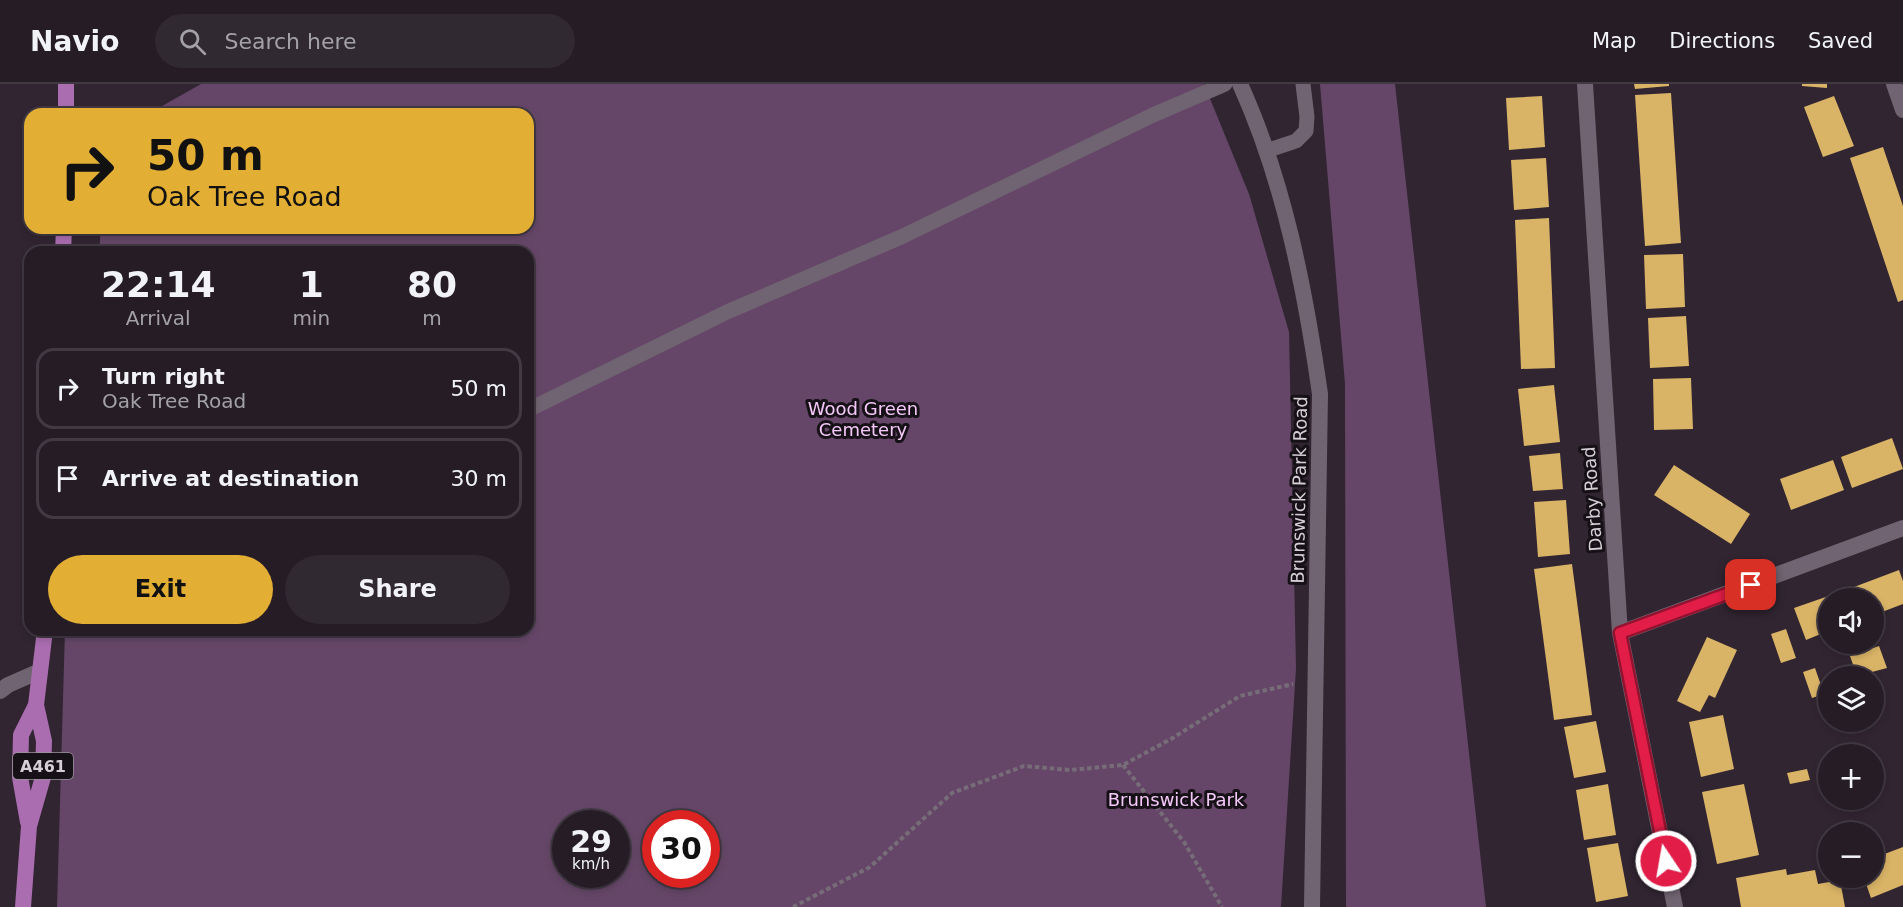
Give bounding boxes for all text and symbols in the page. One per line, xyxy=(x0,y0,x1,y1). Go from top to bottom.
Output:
search box xyxy=(155,14,575,68)
text: Navio xyxy=(30,25,119,58)
icon: search xyxy=(176,25,209,58)
text: Search here xyxy=(224,29,357,54)
text: Map xyxy=(1592,29,1636,53)
text: Directions xyxy=(1669,29,1775,53)
text: Saved xyxy=(1808,29,1873,53)
text: 50 m xyxy=(147,131,264,180)
icon: right xyxy=(48,132,126,210)
text: Oak Tree Road xyxy=(147,181,342,212)
text: 22:14 xyxy=(101,264,215,305)
text: 1 xyxy=(299,264,324,305)
text: 80 xyxy=(407,264,457,305)
text: Arrival xyxy=(126,306,191,330)
text: min xyxy=(292,306,330,330)
text: m xyxy=(422,306,442,330)
text: Turn right xyxy=(102,364,225,389)
icon: right xyxy=(51,372,84,405)
text: 50 m xyxy=(451,376,507,401)
text: Oak Tree Road xyxy=(102,389,246,413)
street label: Brunswick Park Road xyxy=(1287,396,1311,584)
park label: Wood Green Cemetery xyxy=(808,398,918,440)
street label: Darby Road xyxy=(1578,446,1606,552)
icon: arrive xyxy=(51,462,84,495)
text: Arrive at destination xyxy=(102,466,359,491)
text: 30 m xyxy=(451,466,507,491)
button: Exit xyxy=(48,555,273,624)
button: Share xyxy=(285,555,510,624)
pin xyxy=(1725,559,1776,610)
icon: arrive xyxy=(1734,568,1767,601)
map controls xyxy=(1818,588,1884,888)
button: sound xyxy=(1818,588,1884,654)
button: layers xyxy=(1818,666,1884,732)
button: + xyxy=(1818,744,1884,810)
road number: A461 xyxy=(13,753,73,779)
park label: Brunswick Park xyxy=(1108,789,1245,810)
speed limit sign: 30 xyxy=(642,810,720,888)
button: − xyxy=(1818,822,1884,888)
text: 29 xyxy=(570,824,612,859)
position arrow xyxy=(1634,829,1698,893)
text: km/h xyxy=(572,855,610,873)

